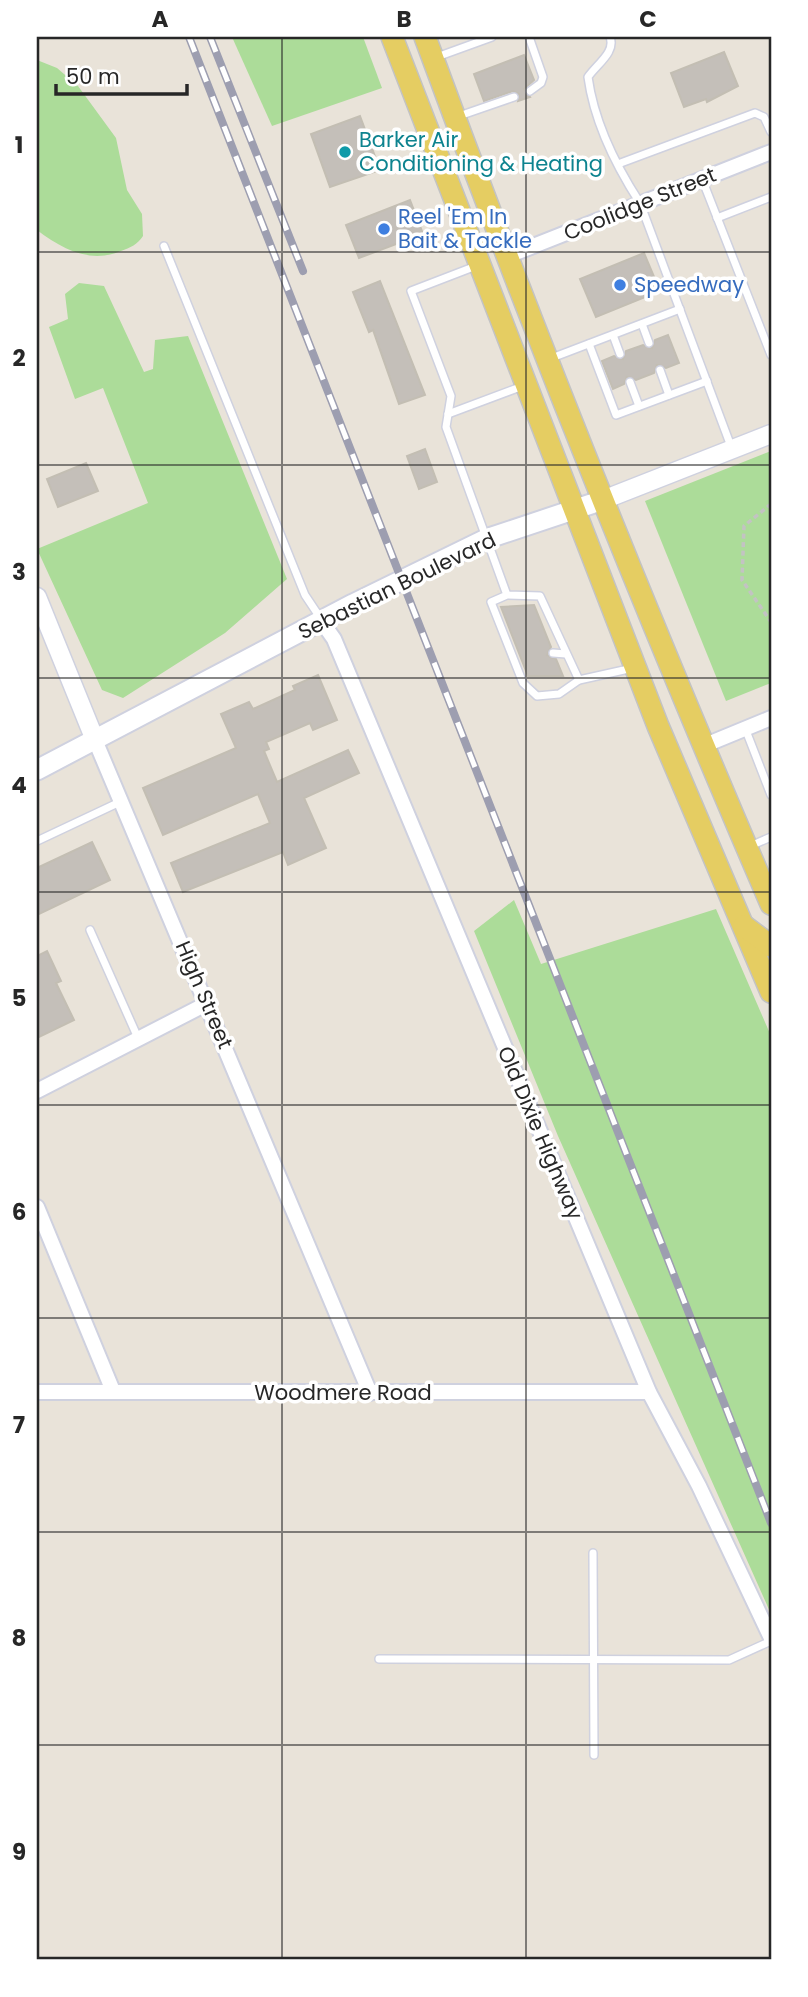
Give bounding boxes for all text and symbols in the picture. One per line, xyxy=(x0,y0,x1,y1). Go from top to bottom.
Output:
text: A xyxy=(152,3,169,35)
text: B xyxy=(396,3,412,35)
text: C xyxy=(639,3,657,35)
scale bar xyxy=(56,52,187,96)
text: 50 m xyxy=(66,62,120,91)
place label: Barker Air Conditioning & Heating xyxy=(359,125,603,178)
text: 1 xyxy=(15,129,23,161)
marker: Barker Air Conditioning & Heating xyxy=(337,144,353,160)
street label: Coolidge Street xyxy=(559,160,720,247)
place label: Reel 'Em In Bait & Tackle xyxy=(398,202,532,255)
marker: Reel 'Em In Bait & Tackle xyxy=(376,221,392,237)
place label: Speedway xyxy=(634,270,744,299)
marker: Speedway xyxy=(612,277,628,293)
text: 2 xyxy=(12,342,26,374)
street label: Sebastian Boulevard xyxy=(293,525,501,646)
text: 3 xyxy=(12,556,26,588)
text: 4 xyxy=(11,769,27,801)
street label: High Street xyxy=(169,936,240,1053)
text: 5 xyxy=(12,982,26,1014)
street label: Old Dixie Highway xyxy=(491,1042,590,1224)
text: 6 xyxy=(12,1196,26,1228)
street label: Woodmere Road xyxy=(254,1378,432,1407)
text: 7 xyxy=(13,1409,25,1441)
text: 8 xyxy=(12,1622,26,1654)
text: 9 xyxy=(12,1836,26,1868)

